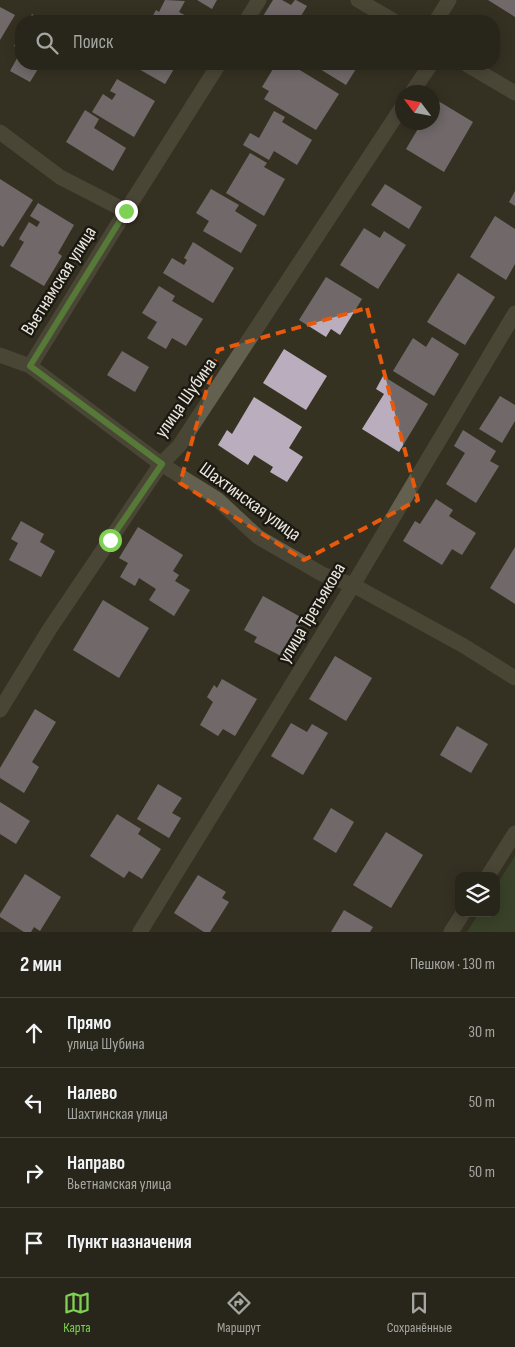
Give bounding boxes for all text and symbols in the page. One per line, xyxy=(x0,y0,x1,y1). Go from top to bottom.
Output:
search box xyxy=(15,15,500,70)
icon: search xyxy=(33,29,61,57)
text: Поиск xyxy=(73,31,113,54)
north arrow xyxy=(395,85,440,130)
route end xyxy=(115,200,138,223)
street label: Вьетнамская улица xyxy=(16,222,102,340)
street label: улица Шубина xyxy=(150,354,222,442)
street label: Шахтинская улица xyxy=(195,457,305,547)
route start xyxy=(99,529,122,552)
street label: улица Третьякова xyxy=(273,559,351,667)
map controls xyxy=(455,872,500,917)
button: layers xyxy=(455,872,500,917)
text: 2 мин xyxy=(20,952,62,977)
text: Пешком · 130 m xyxy=(410,955,495,974)
text: Прямо xyxy=(67,1012,111,1035)
icon: ahead xyxy=(20,1019,48,1047)
text: 30 m xyxy=(468,1023,495,1042)
text: улица Шубина xyxy=(67,1035,145,1054)
text: Налево xyxy=(67,1082,117,1105)
icon: left xyxy=(20,1089,48,1117)
text: 50 m xyxy=(469,1093,495,1112)
text: Шахтинская улица xyxy=(67,1105,168,1124)
text: Направо xyxy=(67,1152,125,1175)
icon: right xyxy=(20,1159,48,1187)
text: 50 m xyxy=(469,1163,495,1182)
text: Вьетнамская улица xyxy=(67,1175,171,1194)
icon: arrive xyxy=(20,1229,48,1257)
text: Пункт назначения xyxy=(67,1231,192,1254)
tab: Карта xyxy=(63,1289,91,1336)
tab: Маршрут xyxy=(217,1289,261,1336)
tab: Сохранённые xyxy=(387,1289,452,1336)

